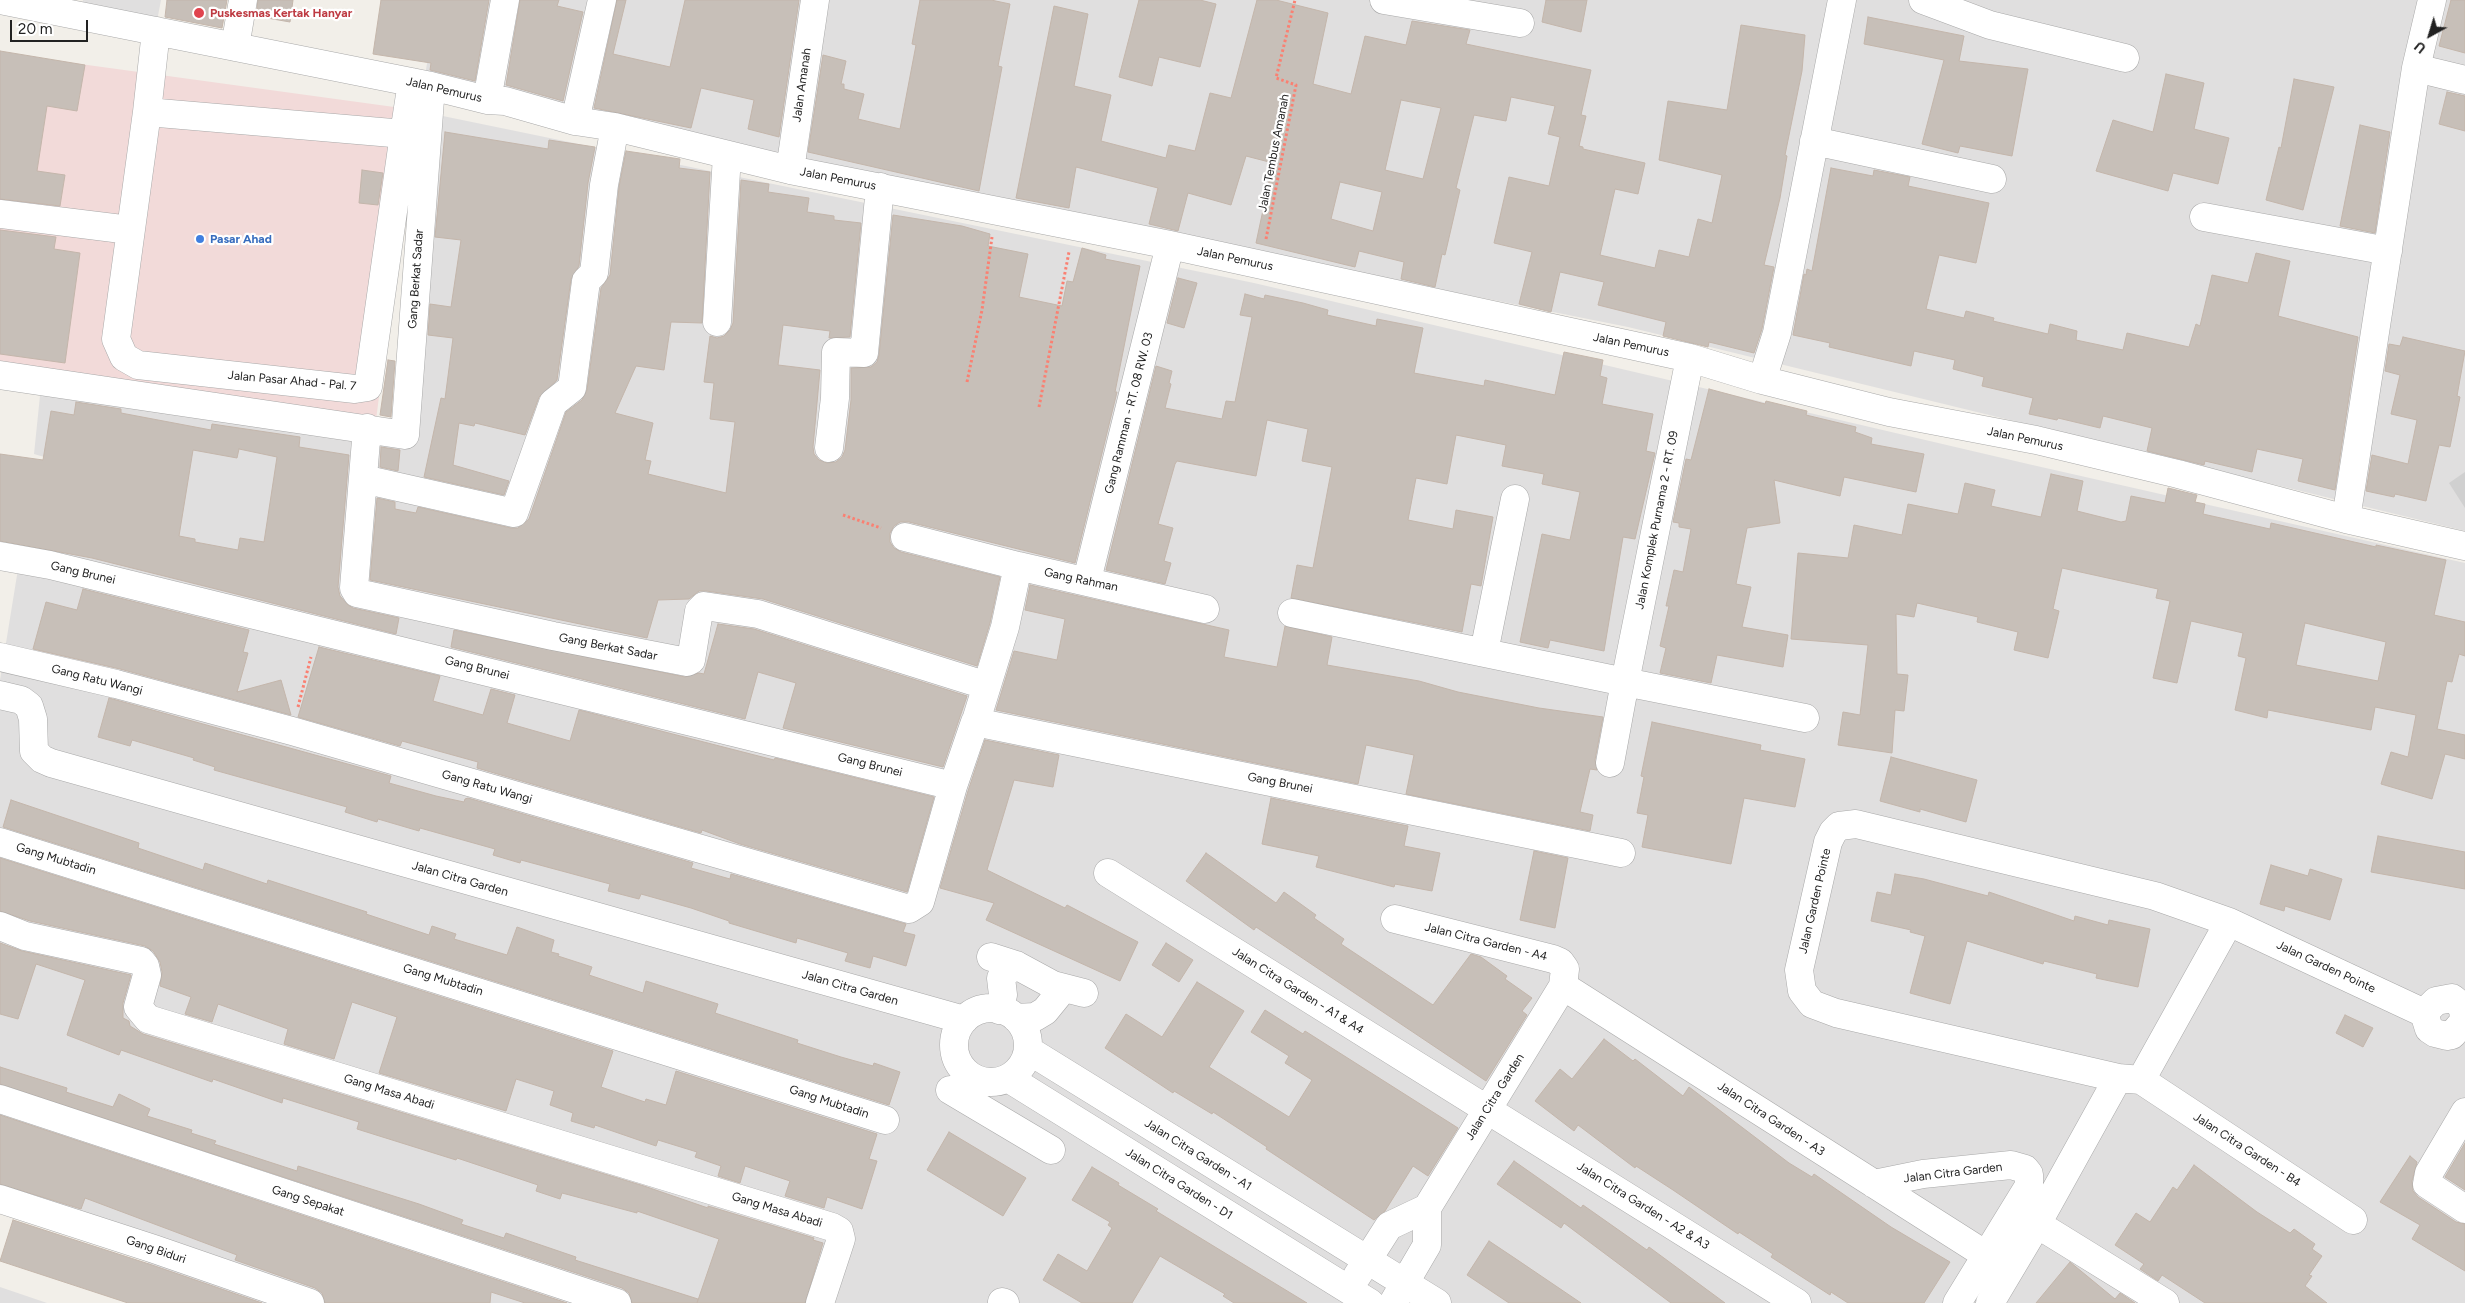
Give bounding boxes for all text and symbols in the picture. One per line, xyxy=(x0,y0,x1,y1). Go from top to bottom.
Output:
marker: Puskesmas Kertak Hanyar xyxy=(192,6,206,20)
place label: Puskesmas Kertak Hanyar xyxy=(210,6,352,20)
scale bar xyxy=(12,10,90,42)
north arrow xyxy=(2405,10,2455,60)
text: 20 m xyxy=(18,20,52,38)
text: U xyxy=(2411,37,2429,57)
street label: Jalan Amanah xyxy=(790,47,814,123)
street label: Jalan Pemurus xyxy=(405,74,483,106)
street label: Jalan Tembus Amanah xyxy=(1256,93,1292,213)
street label: Jalan Pemurus xyxy=(799,165,877,193)
street label: Gang Berkat Sadar xyxy=(405,229,427,329)
place label: Pasar Ahad xyxy=(210,232,272,246)
marker: Pasar Ahad xyxy=(194,233,206,245)
street label: Jalan Pemurus xyxy=(1196,244,1274,274)
street label: Jalan Pemurus xyxy=(1592,330,1670,360)
street label: Gang Ramman - RT. 08 RW. 03 xyxy=(1102,331,1156,495)
street label: Jalan Pasar Ahad - Pal. 7 xyxy=(227,368,357,394)
street label: Jalan Pemurus xyxy=(1986,424,2064,454)
street label: Jalan Komplek Purnama 2 - RT. 09 xyxy=(1633,429,1681,611)
street label: Gang Brunei xyxy=(49,559,117,587)
street label: Gang Rahman xyxy=(1043,565,1119,595)
street label: Gang Berkat Sadar xyxy=(558,630,658,664)
street label: Gang Brunei xyxy=(443,653,511,683)
street label: Gang Ratu Wangi xyxy=(50,662,144,698)
street label: Gang Brunei xyxy=(836,750,904,780)
street label: Gang Ratu Wangi xyxy=(440,767,534,807)
street label: Gang Brunei xyxy=(1246,770,1314,796)
street label: Gang Mubtadin xyxy=(14,840,98,878)
street label: Jalan Garden Pointe xyxy=(1796,847,1834,955)
street label: Jalan Citra Garden xyxy=(410,858,510,900)
street label: Jalan Citra Garden - A4 xyxy=(1423,920,1549,964)
street label: Jalan Garden Pointe xyxy=(2274,938,2378,996)
street label: Jalan Citra Garden - A1 & A4 xyxy=(1229,944,1367,1038)
street label: Gang Mubtadin xyxy=(401,961,485,999)
street label: Jalan Citra Garden xyxy=(800,967,900,1009)
street label: Jalan Citra Garden xyxy=(1463,1051,1527,1143)
street label: Gang Masa Abadi xyxy=(342,1071,436,1113)
street label: Jalan Citra Garden - A3 xyxy=(1715,1079,1827,1159)
street label: Gang Mubtadin xyxy=(787,1082,871,1122)
street label: Jalan Citra Garden - B4 xyxy=(2191,1110,2303,1190)
street label: Jalan Citra Garden - A1 xyxy=(1142,1116,1254,1194)
street label: Jalan Citra Garden - D1 xyxy=(1123,1145,1235,1223)
street label: Jalan Citra Garden - A2 & A3 xyxy=(1574,1159,1712,1253)
street label: Jalan Citra Garden xyxy=(1903,1160,2003,1186)
street label: Gang Sepakat xyxy=(270,1182,346,1220)
street label: Gang Masa Abadi xyxy=(730,1189,824,1231)
street label: Gang Biduri xyxy=(124,1233,188,1267)

